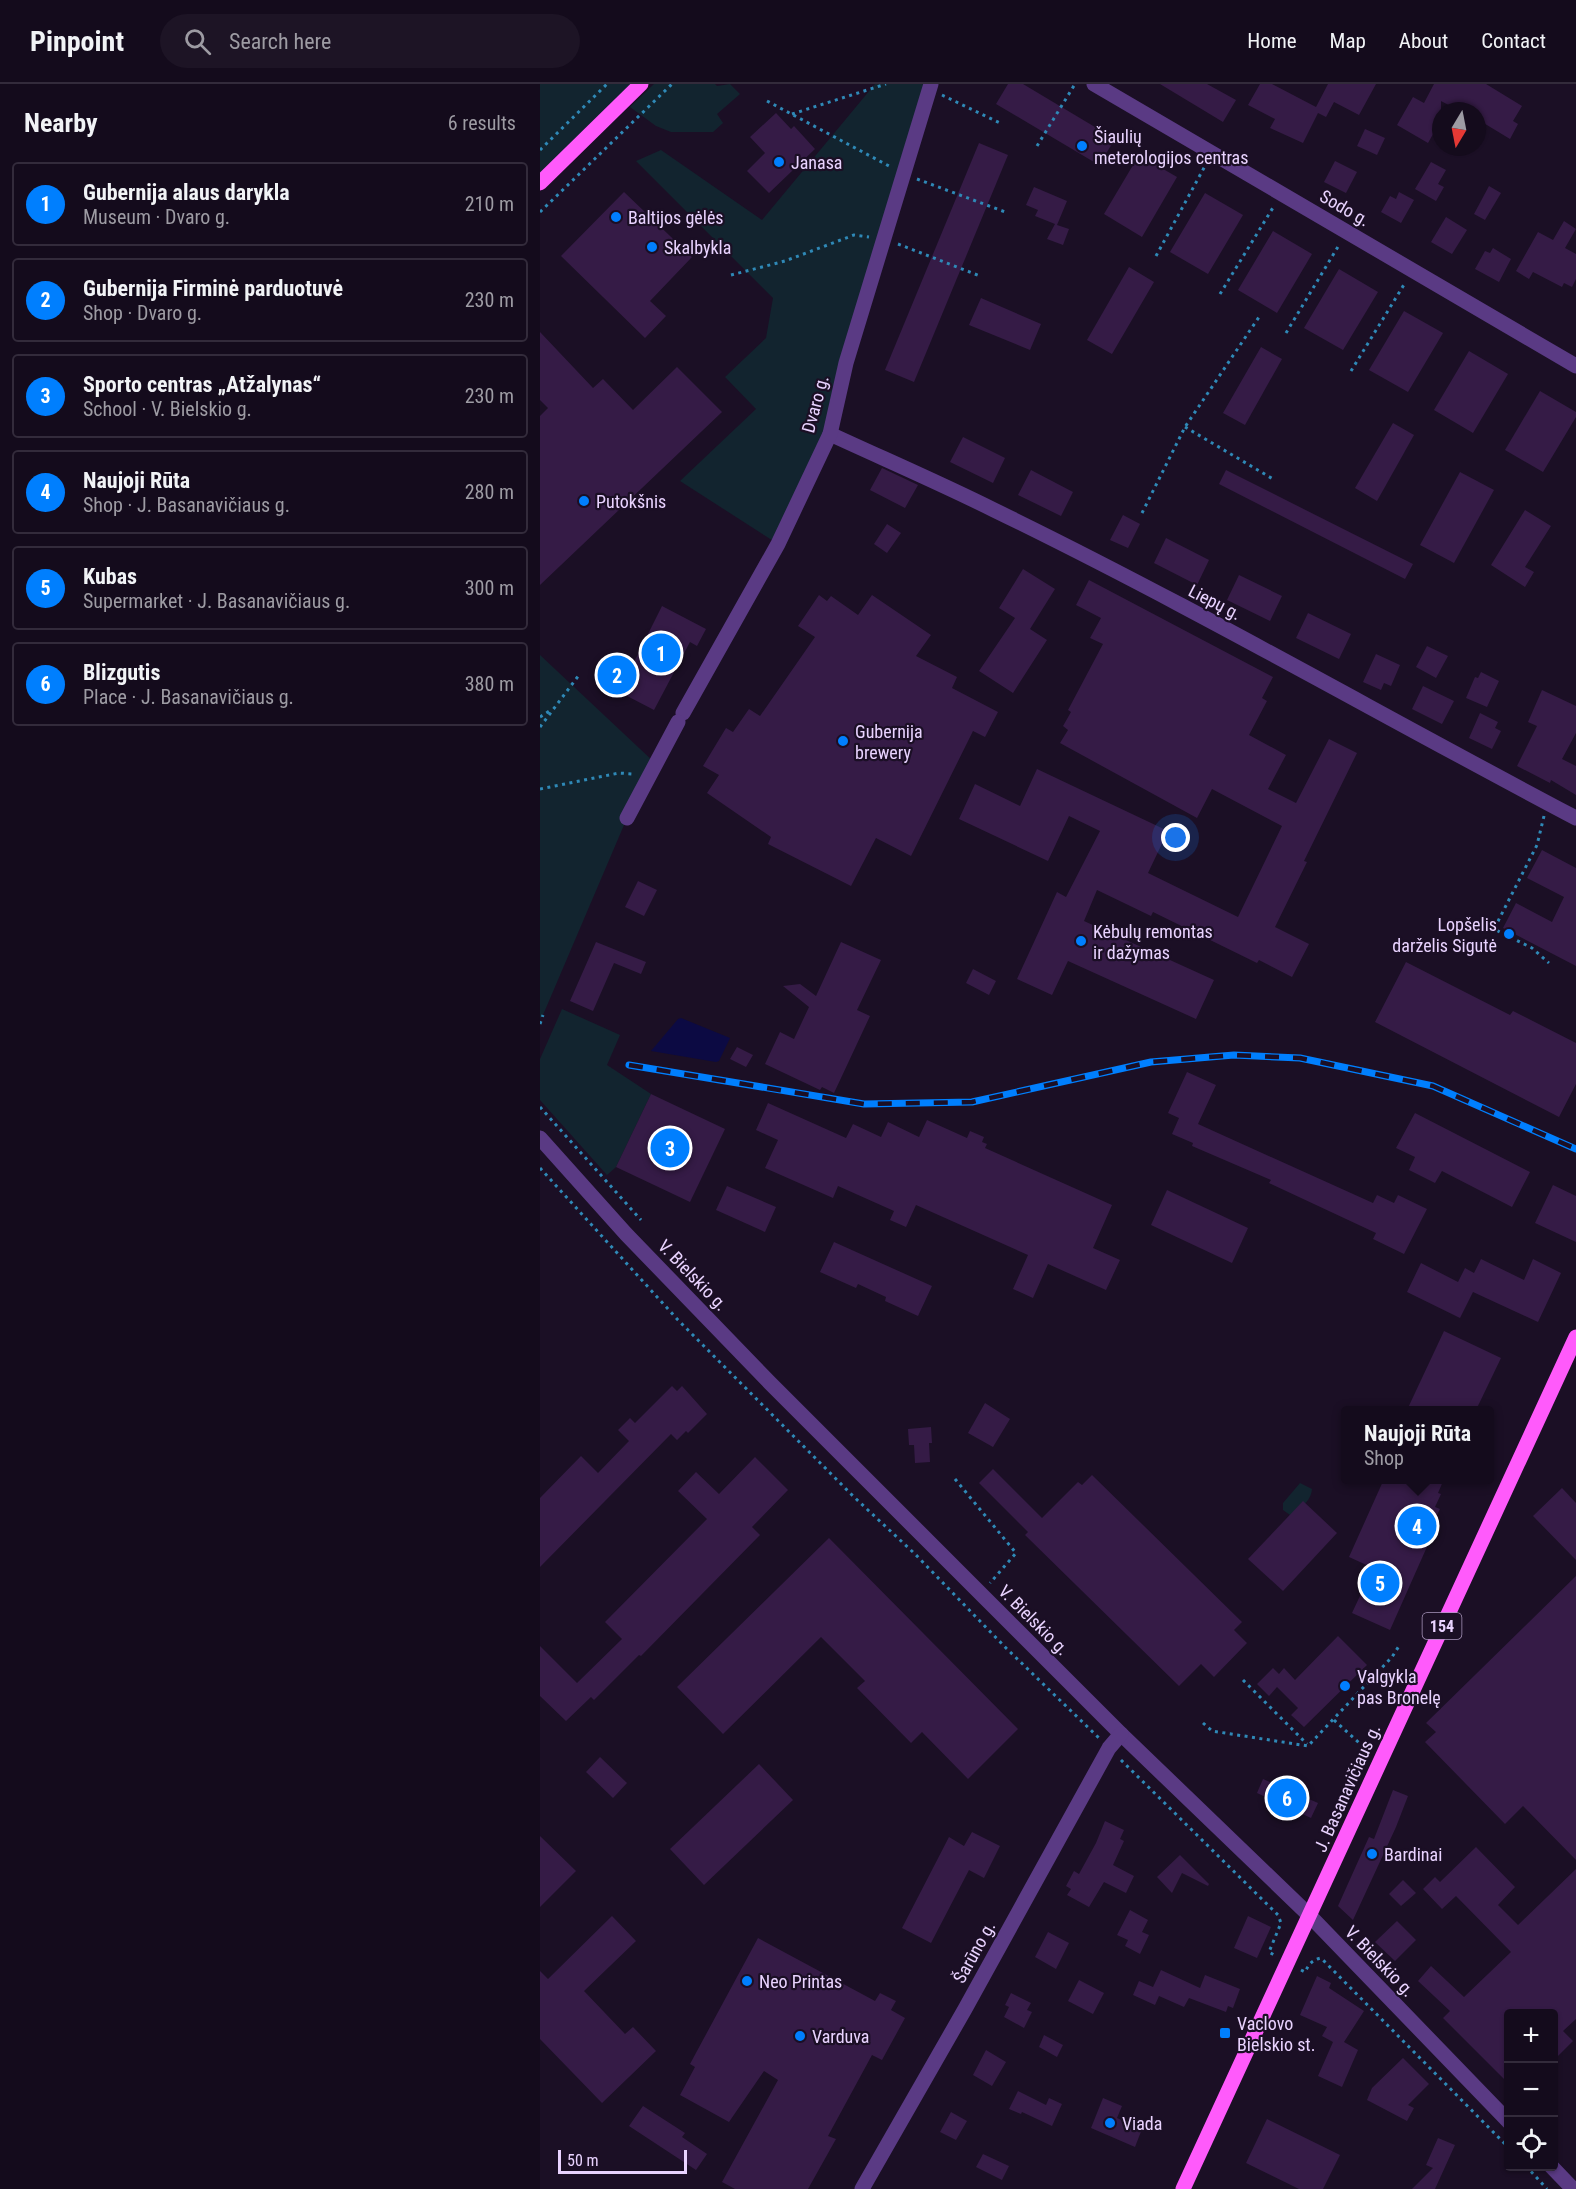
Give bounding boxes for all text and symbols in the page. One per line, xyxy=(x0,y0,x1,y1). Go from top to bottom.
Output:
search box xyxy=(160,14,580,68)
text: Pinpoint xyxy=(30,25,124,58)
icon: search xyxy=(181,25,214,58)
text: Search here xyxy=(229,29,331,54)
text: Home xyxy=(1247,29,1297,53)
text: Map xyxy=(1330,29,1366,53)
text: About xyxy=(1399,29,1448,53)
text: Contact xyxy=(1481,29,1546,53)
north arrow xyxy=(1432,102,1486,156)
text: Nearby xyxy=(24,108,98,138)
text: 6 results xyxy=(448,111,516,135)
place label: Šiaulių meterologijos centras xyxy=(1094,126,1248,168)
marker: Šiaulių meterologijos centras xyxy=(1075,139,1089,153)
place label: Janasa xyxy=(791,152,843,173)
marker: Janasa xyxy=(772,155,786,169)
text: Gubernija alaus darykla xyxy=(83,180,290,205)
street label: Sodo g. xyxy=(1316,185,1374,231)
text: 1 xyxy=(40,192,51,216)
text: 210 m xyxy=(465,192,514,216)
text: Museum · Dvaro g. xyxy=(83,205,230,229)
place label: Baltijos gėlės xyxy=(628,207,724,228)
marker: Baltijos gėlės xyxy=(609,210,623,224)
place label: Skalbykla xyxy=(664,237,731,258)
marker: Skalbykla xyxy=(645,240,659,254)
text: Gubernija Firminė parduotuvė xyxy=(83,276,343,301)
text: 2 xyxy=(40,288,51,312)
text: 230 m xyxy=(465,288,514,312)
text: Shop · Dvaro g. xyxy=(83,301,202,325)
text: Sporto centras „Atžalynas“ xyxy=(83,372,321,397)
street label: Dvaro g. xyxy=(797,373,833,435)
text: 3 xyxy=(40,384,51,408)
text: 230 m xyxy=(465,384,514,408)
text: School · V. Bielskio g. xyxy=(83,397,252,421)
text: Naujoji Rūta xyxy=(83,468,190,493)
text: 4 xyxy=(40,480,51,504)
text: 280 m xyxy=(465,480,514,504)
place label: Putokšnis xyxy=(596,491,666,512)
text: Shop · J. Basanavičiaus g. xyxy=(83,493,290,517)
marker: Putokšnis xyxy=(577,494,591,508)
text: Kubas xyxy=(83,564,137,589)
text: 5 xyxy=(40,576,51,600)
text: 300 m xyxy=(465,576,514,600)
street label: Liepų g. xyxy=(1185,580,1245,624)
text: Supermarket · J. Basanavičiaus g. xyxy=(83,589,350,613)
pin: 1 xyxy=(642,630,680,676)
pin: 2 xyxy=(598,652,637,698)
text: Blizgutis xyxy=(83,660,160,685)
text: 6 xyxy=(40,672,51,696)
text: 380 m xyxy=(465,672,514,696)
text: Place · J. Basanavičiaus g. xyxy=(83,685,294,709)
place label: Gubernija brewery xyxy=(855,721,923,763)
marker: Gubernija brewery xyxy=(836,734,850,748)
your location xyxy=(1161,823,1190,852)
place label: Lopšelis darželis Sigutė xyxy=(1392,914,1497,956)
place label: Kėbulų remontas ir dažymas xyxy=(1093,921,1213,963)
marker: Lopšelis darželis Sigutė xyxy=(1502,927,1516,941)
marker: Kėbulų remontas ir dažymas xyxy=(1074,934,1088,948)
pin: 3 xyxy=(650,1126,690,1170)
street label: V. Bielskio g. xyxy=(654,1235,732,1315)
popup xyxy=(1341,1406,1494,1484)
text: Naujoji Rūta xyxy=(1364,1421,1471,1446)
text: Shop xyxy=(1364,1446,1404,1470)
pin: 4 xyxy=(1398,1504,1436,1548)
pin: 5 xyxy=(1360,1560,1400,1606)
street label: V. Bielskio g. xyxy=(994,1580,1074,1660)
road number: 154 xyxy=(1422,1613,1462,1639)
place label: Valgykla pas Bronelę xyxy=(1357,1666,1441,1708)
marker: Valgykla pas Bronelę xyxy=(1338,1679,1352,1693)
street label: J. Basanavičiaus g. xyxy=(1309,1721,1385,1855)
pin: 6 xyxy=(1268,1776,1306,1820)
place label: Bardinai xyxy=(1384,1844,1442,1865)
marker: Bardinai xyxy=(1365,1847,1379,1861)
street label: Šarūno g. xyxy=(948,1917,1000,1987)
street label: V. Bielskio g. xyxy=(1341,1921,1419,2001)
place label: Neo Printas xyxy=(759,1971,842,1992)
marker: Neo Printas xyxy=(740,1974,754,1988)
map controls xyxy=(1504,2009,1558,2171)
button: + xyxy=(1504,2009,1558,2063)
place label: Vaclovo Bielskio st. xyxy=(1237,2013,1315,2055)
place label: Varduva xyxy=(812,2026,869,2047)
marker: Vaclovo Bielskio st. xyxy=(1218,2026,1232,2040)
marker: Varduva xyxy=(793,2029,807,2043)
button: − xyxy=(1504,2063,1558,2117)
place label: Viada xyxy=(1122,2113,1162,2134)
marker: Viada xyxy=(1103,2116,1117,2130)
button: locate xyxy=(1504,2117,1558,2171)
scale bar xyxy=(558,2147,687,2174)
text: 50 m xyxy=(567,2151,599,2170)

